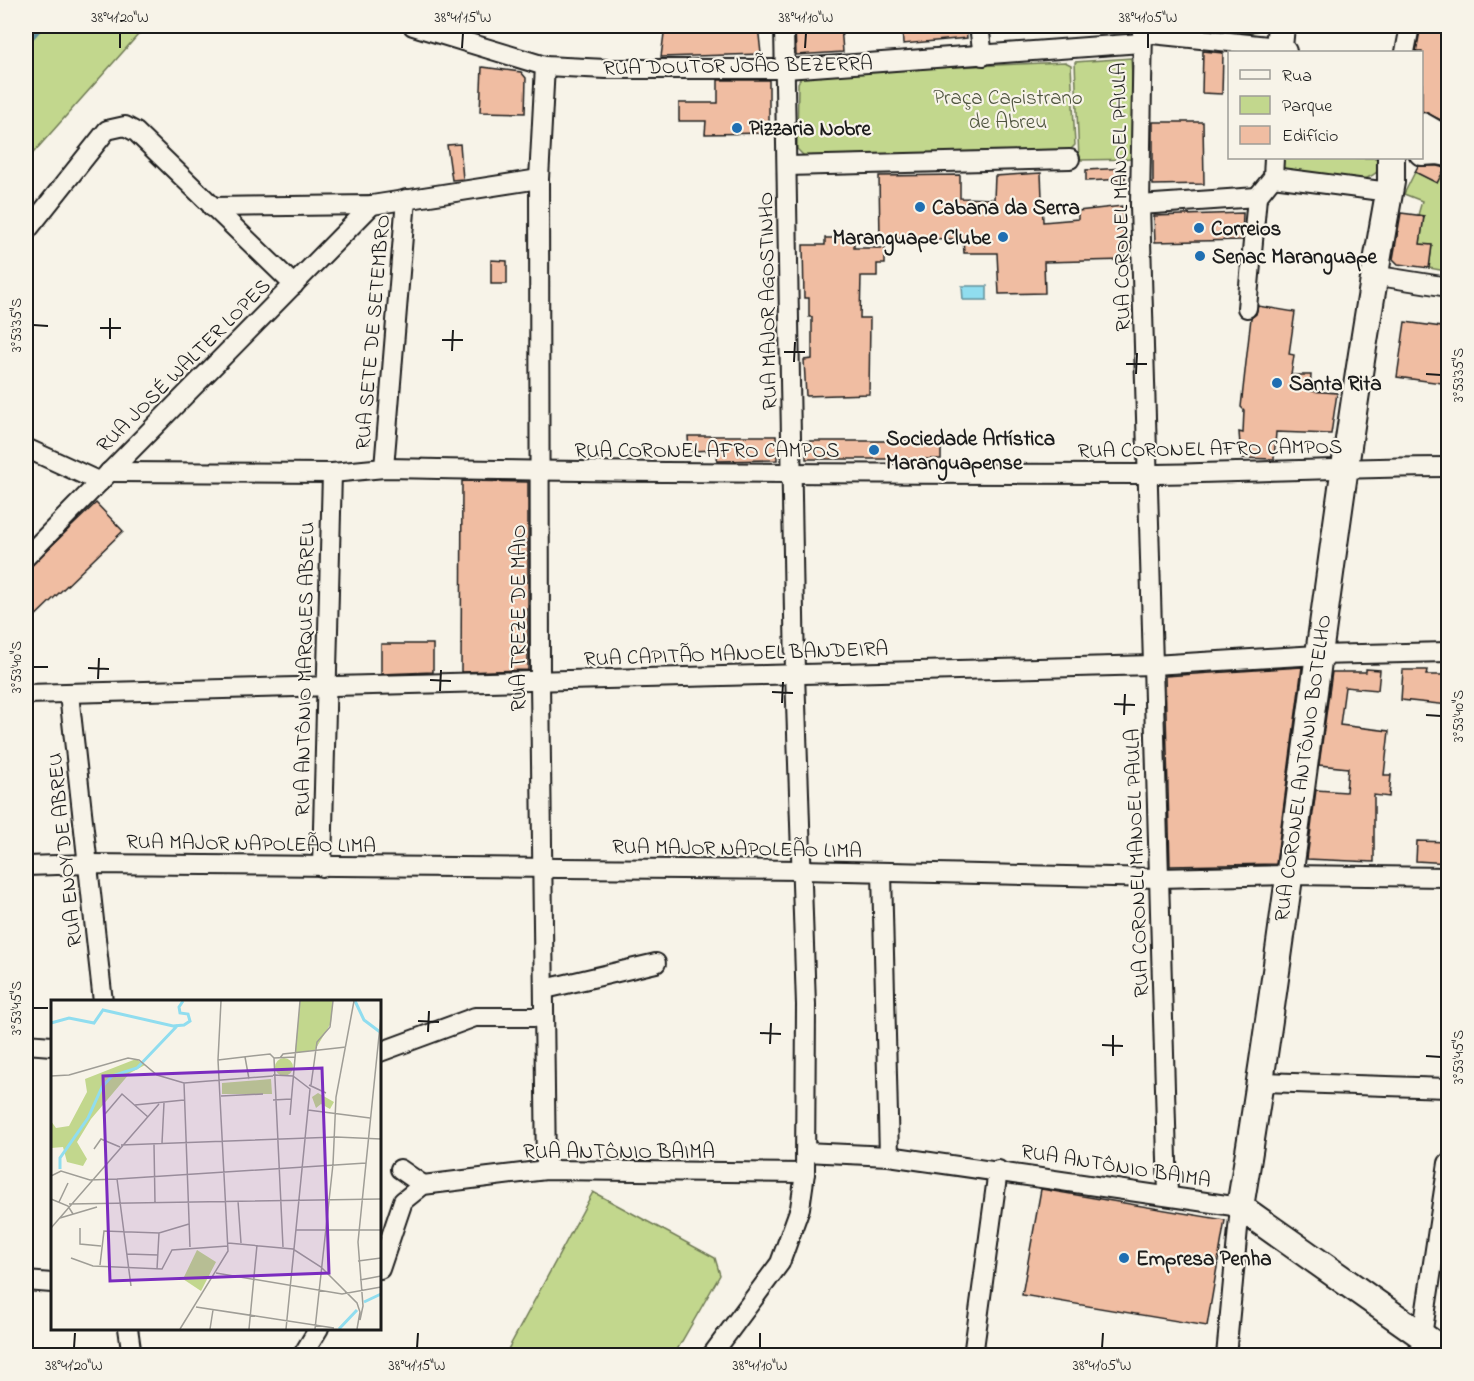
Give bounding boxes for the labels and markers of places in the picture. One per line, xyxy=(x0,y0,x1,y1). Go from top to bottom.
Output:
place label: Pizzaria Nobre xyxy=(749,115,872,145)
marker: Pizzaria Nobre xyxy=(730,121,744,135)
place label: Cabana da Serra xyxy=(932,194,1080,224)
marker: Cabana da Serra xyxy=(913,200,927,214)
place label: Correios xyxy=(1211,215,1282,245)
marker: Correios xyxy=(1192,221,1206,235)
place label: Maranguape Clube xyxy=(832,224,992,256)
marker: Maranguape Clube xyxy=(996,230,1010,244)
place label: Senac Maranguape xyxy=(1212,243,1378,275)
marker: Senac Maranguape xyxy=(1193,249,1207,263)
place label: Santa Rita xyxy=(1289,370,1382,400)
marker: Santa Rita xyxy=(1270,376,1284,390)
place label: Sociedade Artística Maranguapense xyxy=(886,425,1055,481)
marker: Sociedade Artística Maranguapense xyxy=(867,443,881,457)
place label: Empresa Penha xyxy=(1136,1245,1272,1275)
marker: Empresa Penha xyxy=(1117,1251,1131,1265)

